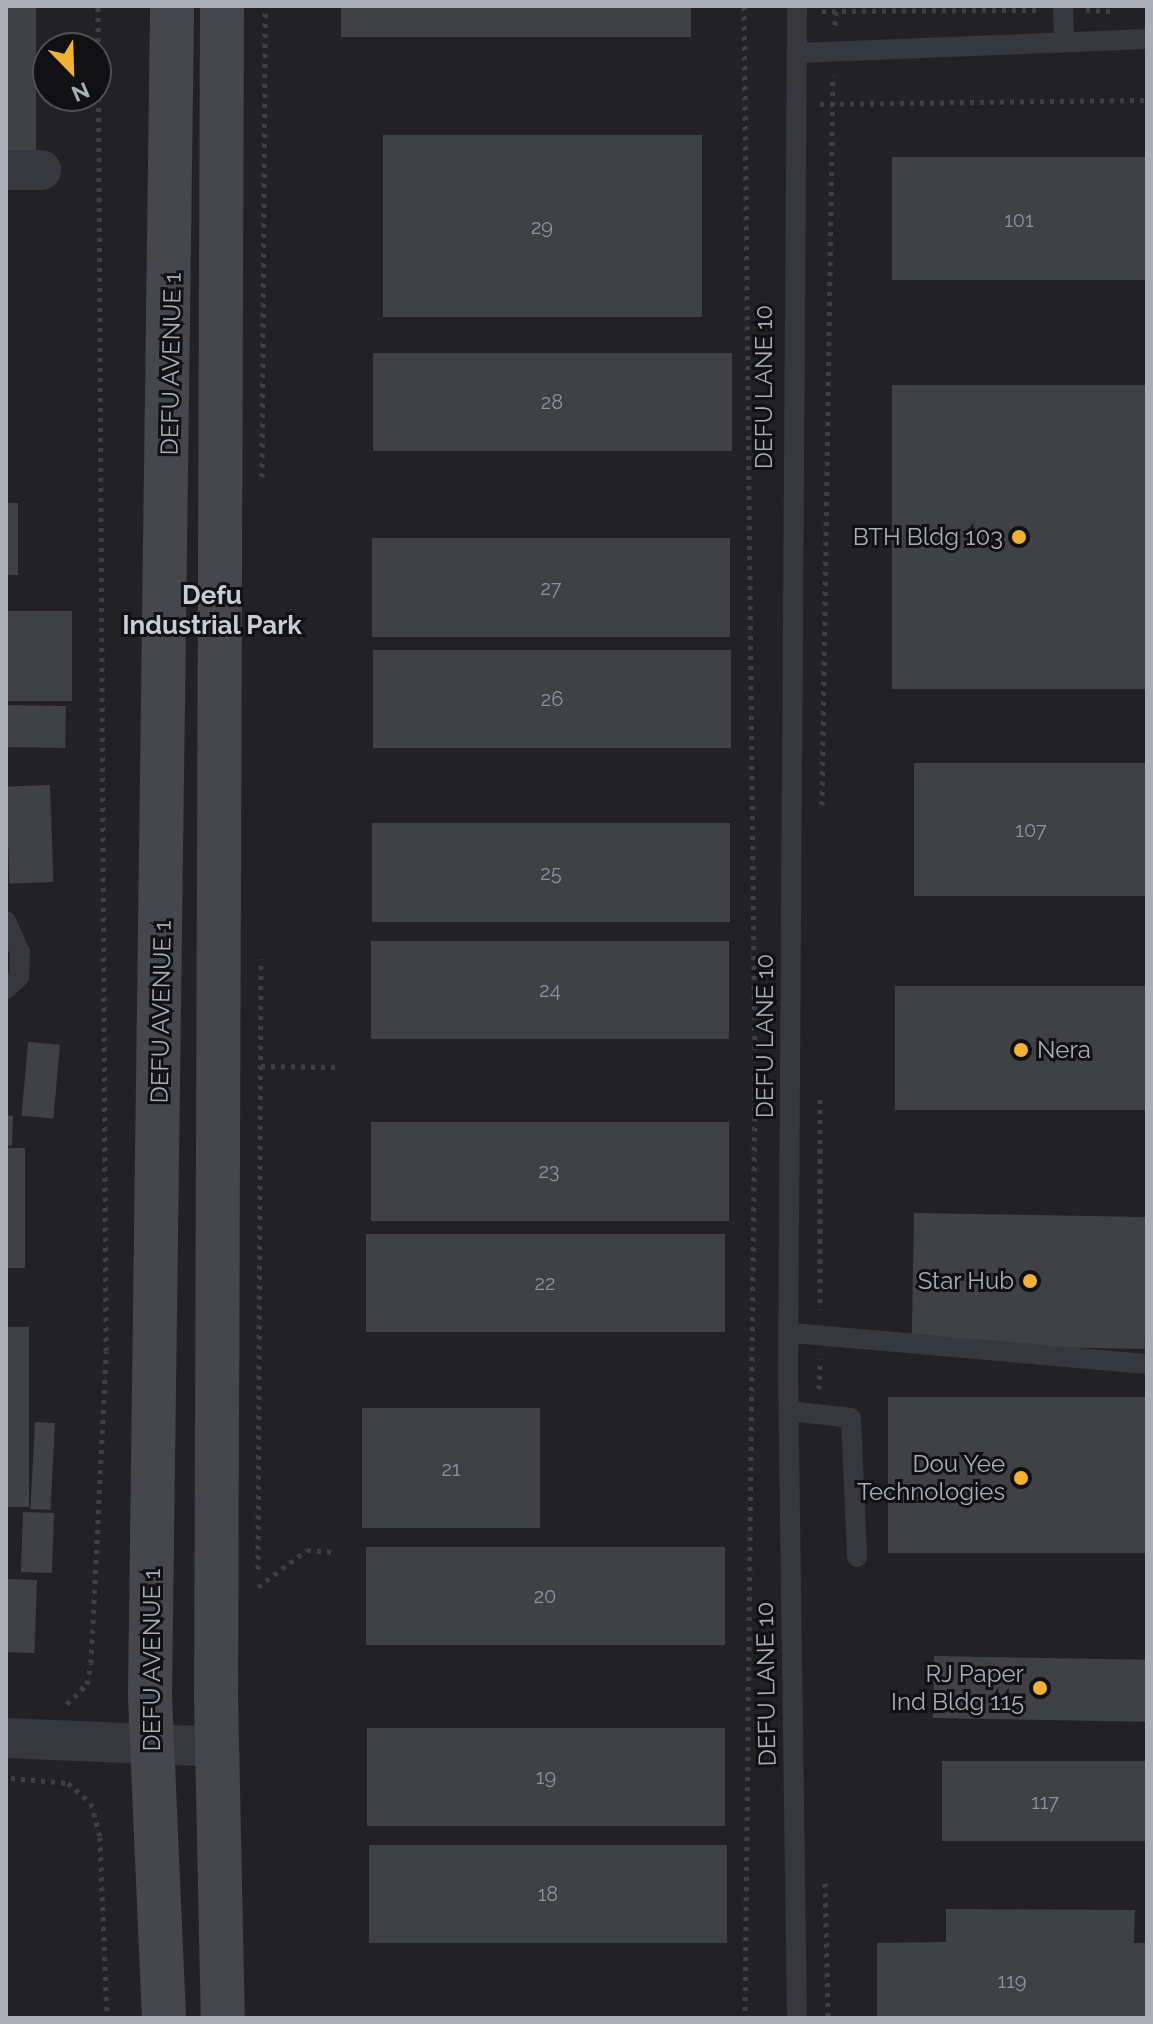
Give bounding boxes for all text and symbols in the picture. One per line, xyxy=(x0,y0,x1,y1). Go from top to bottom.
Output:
north arrow xyxy=(32,32,112,112)
text: N xyxy=(68,77,93,107)
house number: 101 xyxy=(1004,208,1034,232)
house number: 29 xyxy=(531,215,553,239)
street label: DEFU AVENUE 1 xyxy=(155,272,187,456)
street label: DEFU LANE 10 xyxy=(750,305,778,469)
house number: 28 xyxy=(541,390,563,414)
place label: BTH Bldg 103 xyxy=(853,523,1003,551)
marker: BTH Bldg 103 xyxy=(1010,528,1028,546)
house number: 27 xyxy=(540,576,562,600)
district label: Defu Industrial Park xyxy=(122,580,302,642)
house number: 26 xyxy=(541,687,563,711)
house number: 107 xyxy=(1015,818,1047,842)
house number: 25 xyxy=(540,861,562,885)
street label: DEFU AVENUE 1 xyxy=(145,920,177,1104)
street label: DEFU LANE 10 xyxy=(751,954,779,1118)
house number: 24 xyxy=(539,978,561,1002)
place label: Nera xyxy=(1037,1036,1091,1064)
marker: Nera xyxy=(1012,1041,1030,1059)
house number: 23 xyxy=(538,1159,560,1183)
place label: Star Hub xyxy=(917,1267,1014,1295)
house number: 22 xyxy=(535,1271,555,1295)
marker: Star Hub xyxy=(1021,1272,1039,1290)
place label: Dou Yee Technologies xyxy=(857,1450,1005,1506)
house number: 21 xyxy=(442,1457,460,1481)
marker: Dou Yee Technologies xyxy=(1012,1469,1030,1487)
street label: DEFU AVENUE 1 xyxy=(138,1568,166,1752)
house number: 20 xyxy=(534,1584,556,1608)
street label: DEFU LANE 10 xyxy=(750,1601,782,1767)
place label: RJ Paper Ind Bldg 115 xyxy=(891,1660,1024,1716)
marker: RJ Paper Ind Bldg 115 xyxy=(1031,1679,1049,1697)
house number: 19 xyxy=(536,1765,556,1789)
house number: 117 xyxy=(1031,1790,1059,1814)
house number: 18 xyxy=(538,1882,558,1906)
house number: 119 xyxy=(998,1969,1026,1993)

